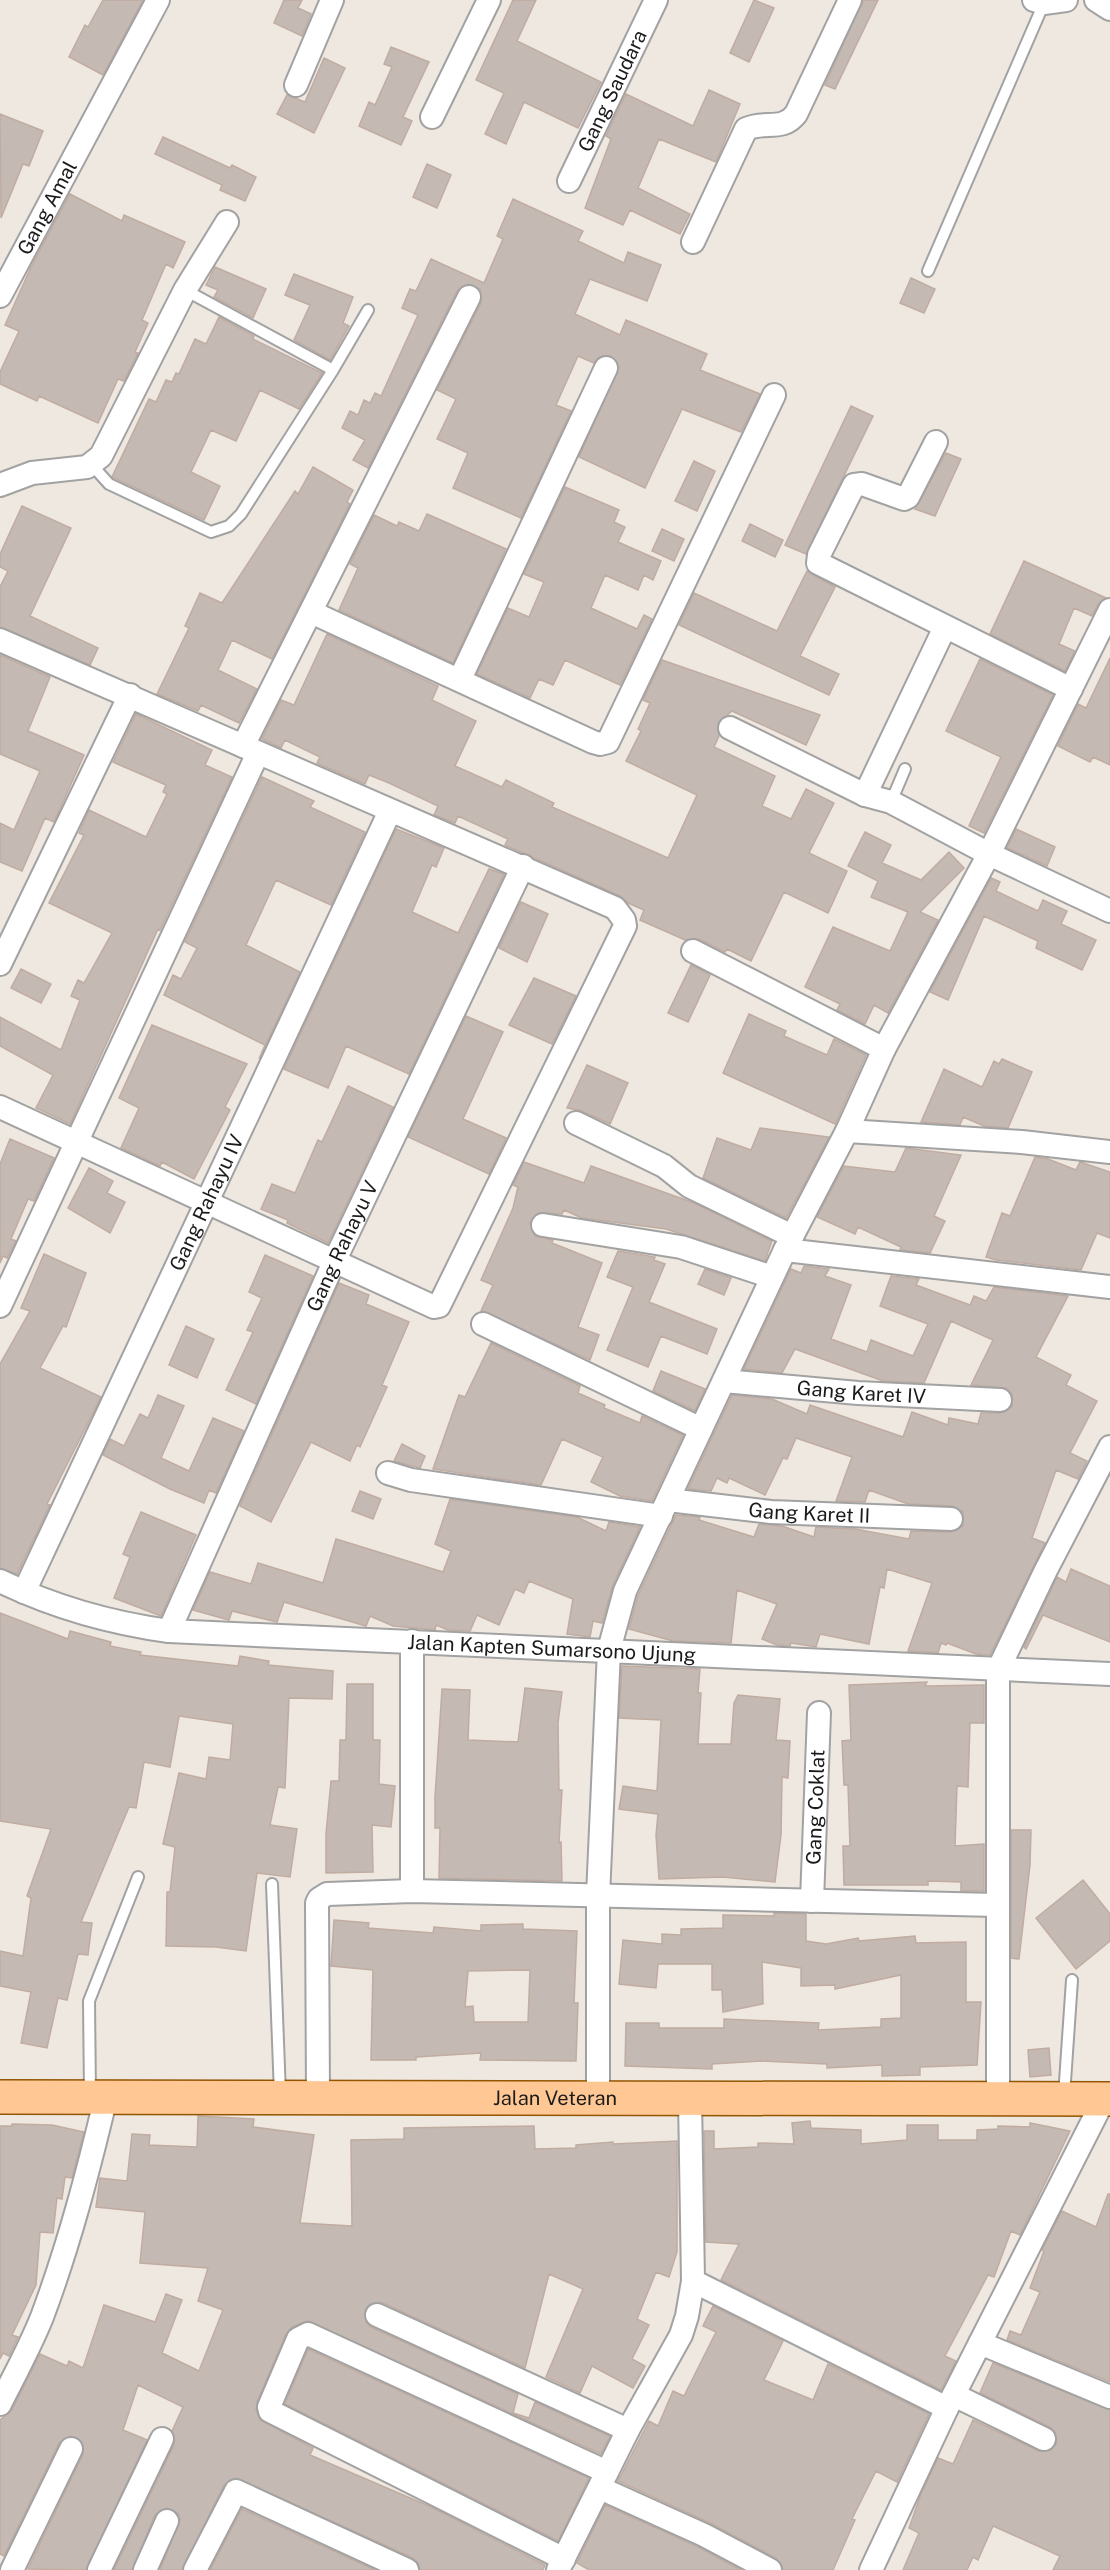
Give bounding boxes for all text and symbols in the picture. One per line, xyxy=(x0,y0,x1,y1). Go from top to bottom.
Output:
street label: Gang Saudara xyxy=(573,26,652,156)
street label: Gang Amal xyxy=(12,157,82,259)
street label: Gang Rahayu IV xyxy=(164,1131,249,1275)
street label: Gang Rahayu V xyxy=(301,1177,383,1315)
street label: Gang Karet IV xyxy=(796,1376,927,1408)
street label: Gang Karet II xyxy=(747,1497,871,1528)
street label: Jalan Kapten Sumarsono Ujung xyxy=(407,1630,696,1667)
street label: Gang Coklat xyxy=(801,1749,830,1865)
street label: Jalan Veteran xyxy=(493,2086,617,2110)

